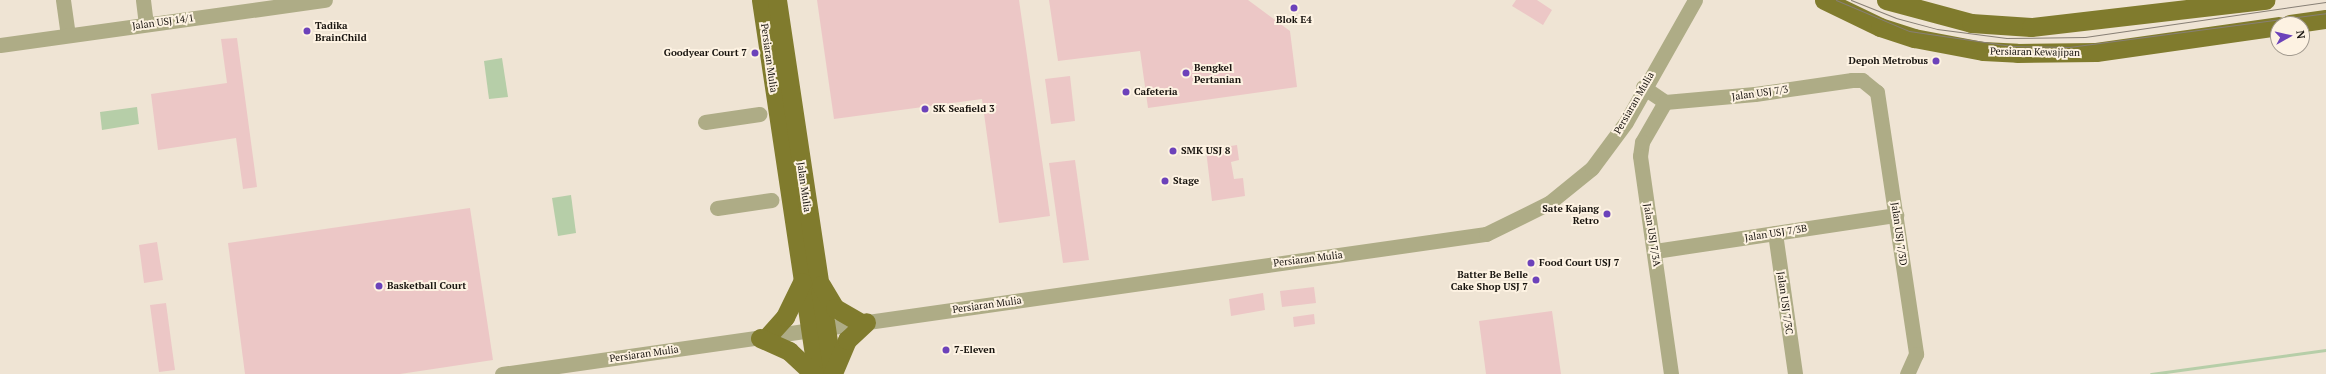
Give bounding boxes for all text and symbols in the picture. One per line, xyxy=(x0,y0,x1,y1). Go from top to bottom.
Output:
marker: Blok E4 xyxy=(1289,3,1299,13)
street label: Jalan USJ 14/1 xyxy=(131,12,195,32)
place label: Blok E4 xyxy=(1276,14,1312,26)
north arrow xyxy=(2270,16,2310,56)
place label: Tadika BrainChild xyxy=(315,19,367,42)
street label: Persiaran Mulia xyxy=(758,23,780,93)
marker: Tadika BrainChild xyxy=(302,26,312,36)
text: N xyxy=(2293,29,2308,40)
street label: Persiaran Kewajipan xyxy=(1990,45,2080,59)
place label: Goodyear Court 7 xyxy=(664,47,747,59)
marker: Goodyear Court 7 xyxy=(750,48,760,58)
place label: Depoh Metrobus xyxy=(1849,55,1928,67)
marker: Depoh Metrobus xyxy=(1931,56,1941,66)
place label: Bengkel Pertanian xyxy=(1194,61,1241,84)
marker: Bengkel Pertanian xyxy=(1181,68,1191,78)
street label: Persiaran Mulia xyxy=(1611,70,1657,136)
street label: Jalan USJ 7/3 xyxy=(1731,83,1789,103)
place label: Cafeteria xyxy=(1134,86,1178,98)
marker: Cafeteria xyxy=(1121,87,1131,97)
place label: SK Seafield 3 xyxy=(933,103,995,115)
marker: SK Seafield 3 xyxy=(920,104,930,114)
place label: SMK USJ 8 xyxy=(1181,145,1230,157)
marker: SMK USJ 8 xyxy=(1168,146,1178,156)
street label: Jalan Mulia xyxy=(795,161,813,213)
place label: Stage xyxy=(1173,175,1199,187)
marker: Stage xyxy=(1160,176,1170,186)
street label: Jalan USJ 7/3D xyxy=(1889,201,1909,267)
place label: Sate Kajang Retro xyxy=(1542,202,1599,226)
street label: Jalan USJ 7/3A xyxy=(1641,203,1663,267)
marker: Sate Kajang Retro xyxy=(1602,209,1612,219)
street label: Jalan USJ 7/3B xyxy=(1744,222,1808,244)
street label: Persiaran Mulia xyxy=(1273,249,1343,269)
place label: Food Court USJ 7 xyxy=(1539,257,1620,269)
marker: Food Court USJ 7 xyxy=(1526,258,1536,268)
place label: Batter Be Belle Cake Shop USJ 7 xyxy=(1451,268,1528,292)
street label: Jalan USJ 7/3C xyxy=(1775,271,1795,335)
marker: Batter Be Belle Cake Shop USJ 7 xyxy=(1531,275,1541,285)
place label: Basketball Court xyxy=(387,280,466,292)
marker: Basketball Court xyxy=(374,281,384,291)
street label: Persiaran Mulia xyxy=(952,294,1022,316)
street label: Persiaran Mulia xyxy=(609,343,679,365)
place label: 7-Eleven xyxy=(954,344,995,356)
marker: 7-Eleven xyxy=(941,345,951,355)

